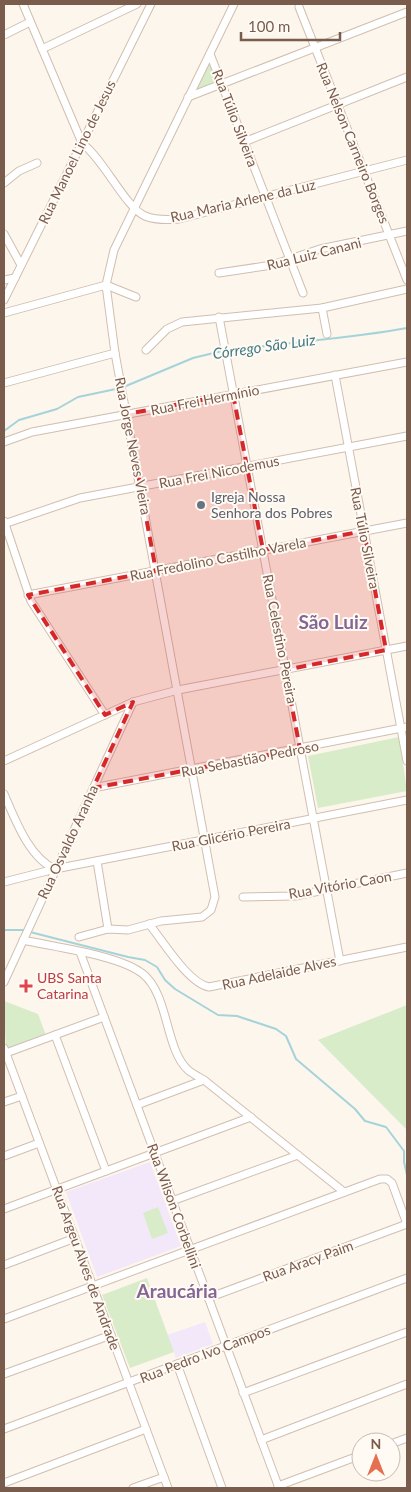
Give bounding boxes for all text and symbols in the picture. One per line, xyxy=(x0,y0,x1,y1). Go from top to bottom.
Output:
scale bar xyxy=(241,10,340,42)
text: 100 m xyxy=(248,17,290,35)
street label: Rua Nelson Carneiro Borges xyxy=(313,60,394,226)
street label: Rua Túlio Silveira xyxy=(209,67,262,169)
street label: Rua Manoel Lino de Jesus xyxy=(34,77,119,226)
street label: Rua Maria Arlene da Luz xyxy=(169,176,317,225)
street label: Rua Luiz Canani xyxy=(265,234,363,273)
water label: Córrego São Luiz xyxy=(211,330,317,362)
street label: Rua Jorge Neves Vieira xyxy=(112,376,155,516)
street label: Rua Frei Hermínio xyxy=(149,381,261,418)
street label: Rua Frei Nicodemus xyxy=(157,451,281,492)
street label: Rua Túlio Silveira xyxy=(347,486,384,590)
place label: Igreja Nossa Senhora dos Pobres xyxy=(211,488,333,521)
marker: Igreja Nossa Senhora dos Pobres xyxy=(195,499,207,511)
street label: Rua Fredolino Castilho Varela xyxy=(128,533,307,584)
street label: Rua Celestino Pereira xyxy=(260,573,301,705)
district label: São Luiz xyxy=(298,610,368,633)
street label: Rua Sebastião Pedroso xyxy=(180,737,320,780)
street label: Rua Osvaldo Aranha xyxy=(34,782,101,902)
street label: Rua Glicério Pereira xyxy=(170,815,292,854)
street label: Rua Vitório Caon xyxy=(287,867,393,902)
street label: Rua Adelaide Alves xyxy=(220,952,337,993)
place label: UBS Santa Catarina xyxy=(37,969,102,1002)
marker: UBS Santa Catarina xyxy=(19,979,33,993)
street label: Rua Wilson Corbellini xyxy=(144,1141,205,1271)
street label: Rua Argeu Alves de Andrade xyxy=(49,1183,124,1352)
street label: Rua Aracy Paim xyxy=(260,1236,355,1285)
district label: Araucária xyxy=(136,1279,217,1302)
street label: Rua Pedro Ivo Campos xyxy=(137,1321,272,1386)
north arrow xyxy=(351,1432,401,1482)
text: N xyxy=(371,1435,381,1452)

